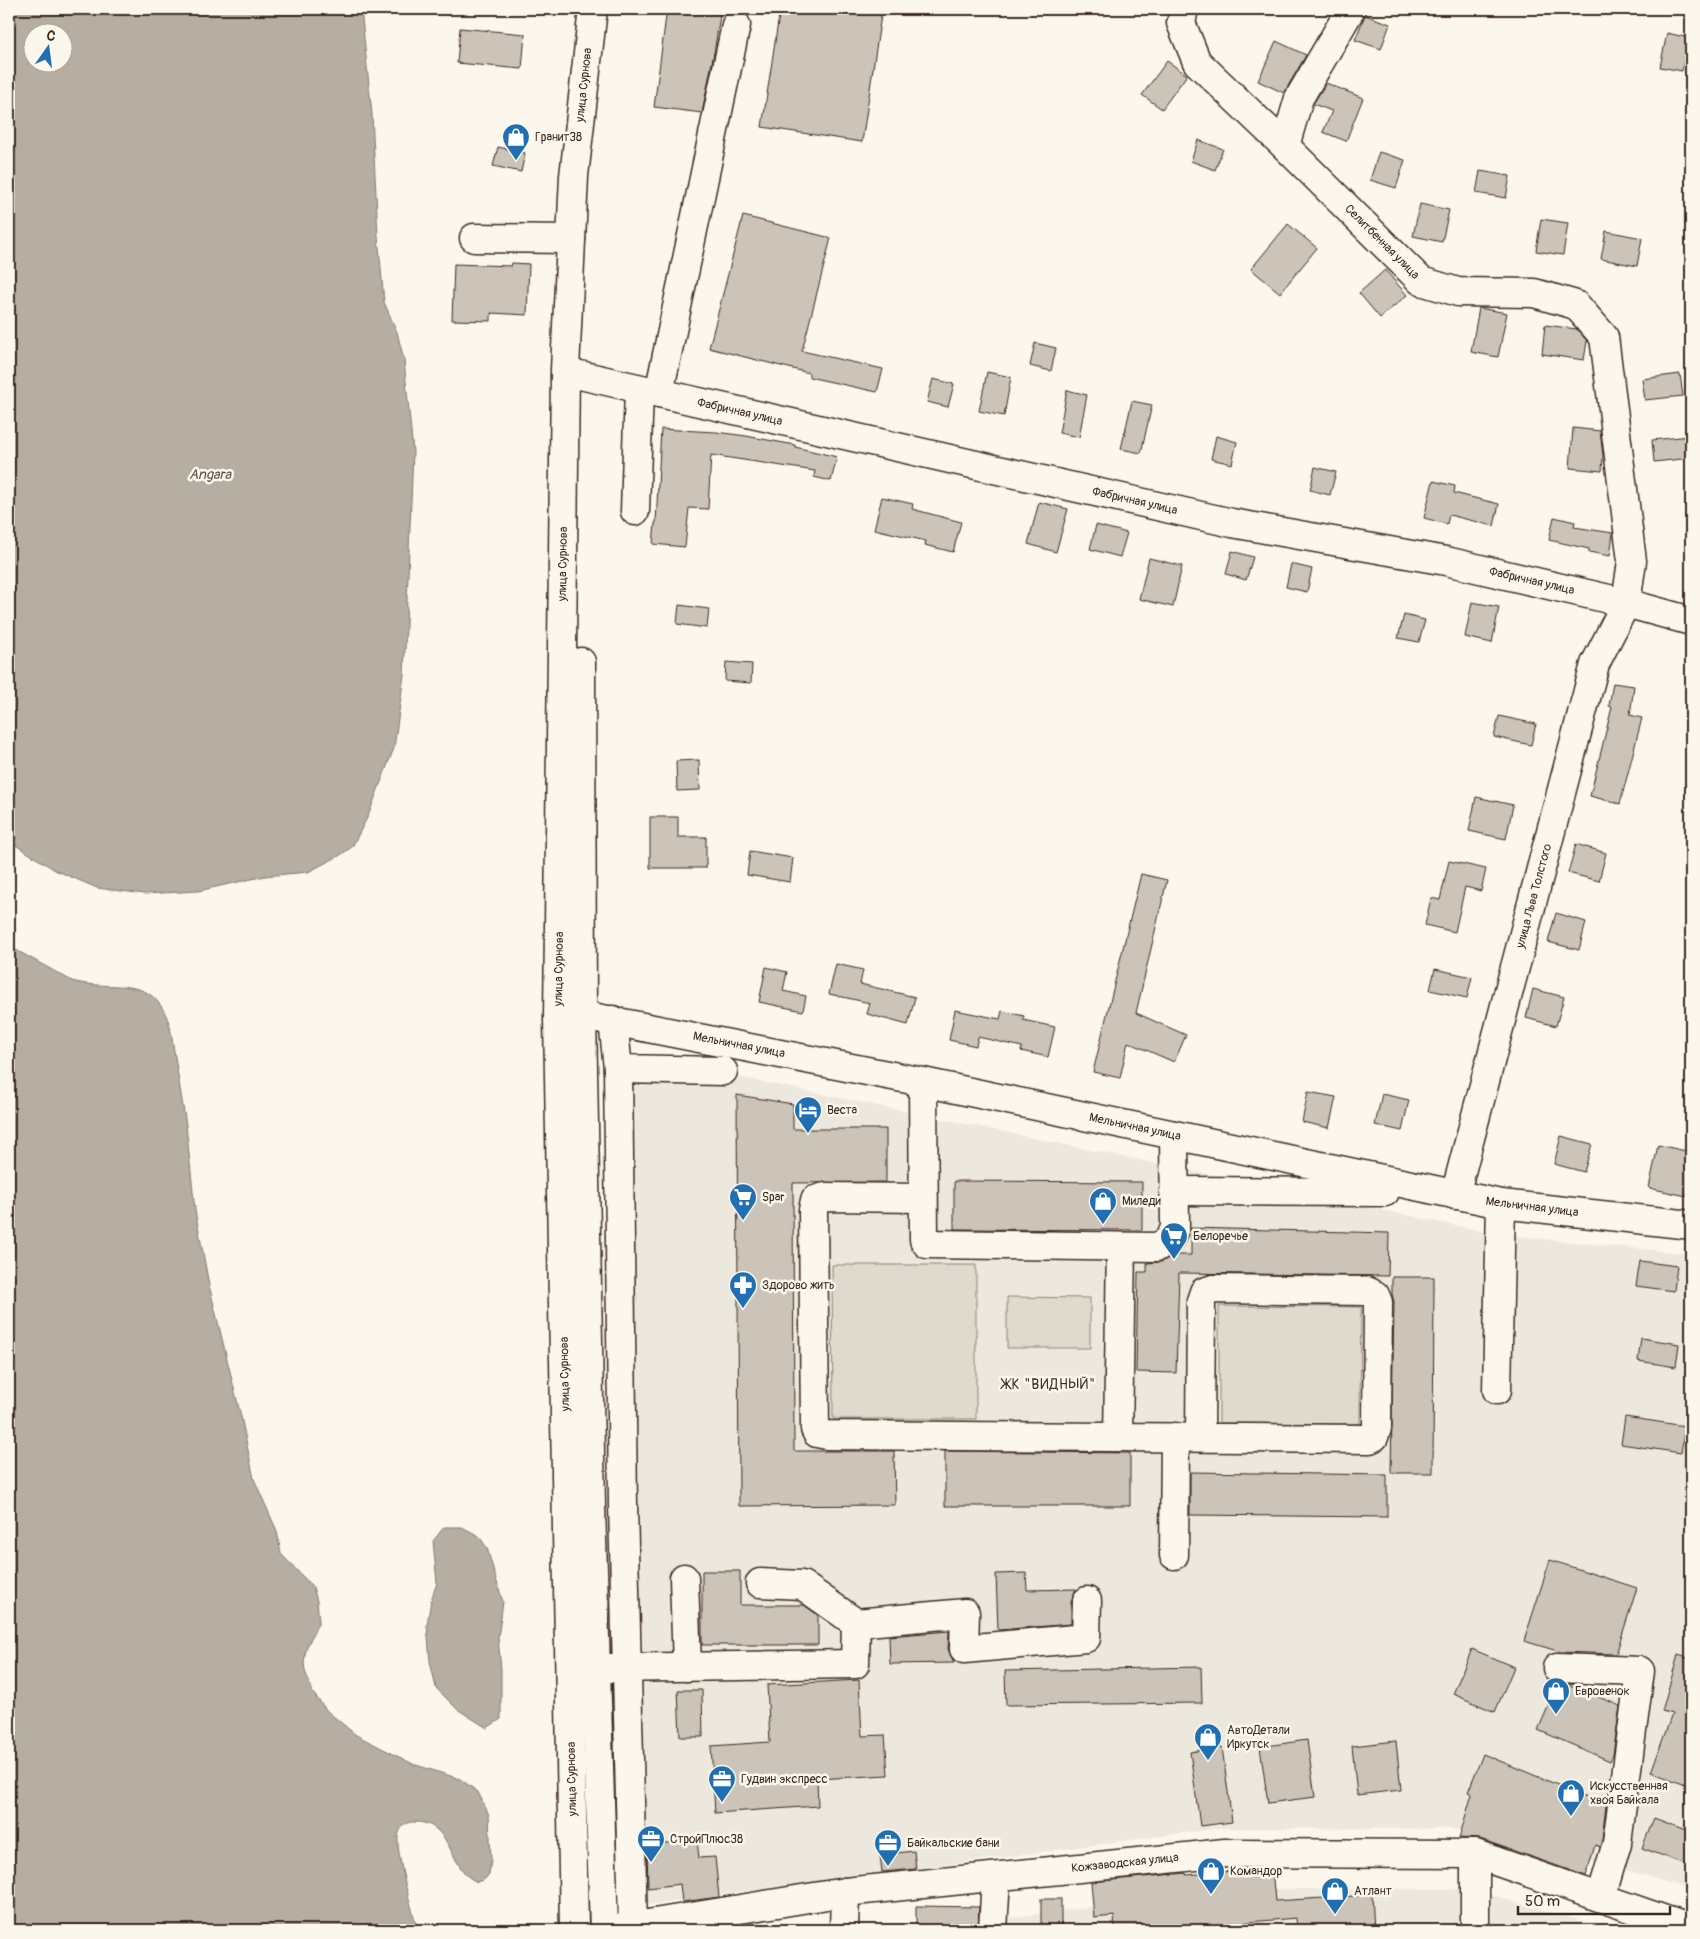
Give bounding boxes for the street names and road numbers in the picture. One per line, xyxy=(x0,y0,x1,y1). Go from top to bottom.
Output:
street label: улица Сурнова xyxy=(573,47,595,124)
street label: Селитбенная улица xyxy=(1342,202,1423,283)
street label: Фабричная улица xyxy=(696,395,784,429)
street label: Фабричная улица xyxy=(1091,484,1179,518)
street label: улица Сурнова xyxy=(555,526,571,602)
street label: Фабричная улица xyxy=(1488,564,1576,598)
street label: улица Льва Толстого xyxy=(1513,842,1555,951)
street label: улица Сурнова xyxy=(551,931,567,1007)
street label: Мельничная улица xyxy=(692,1029,787,1061)
street label: Мельничная улица xyxy=(1088,1110,1183,1144)
street label: Мельничная улица xyxy=(1485,1194,1580,1220)
street label: улица Сурнова xyxy=(557,1336,573,1412)
street label: улица Сурнова xyxy=(564,1741,580,1817)
street label: Кожзаводская улица xyxy=(1071,1850,1180,1876)

